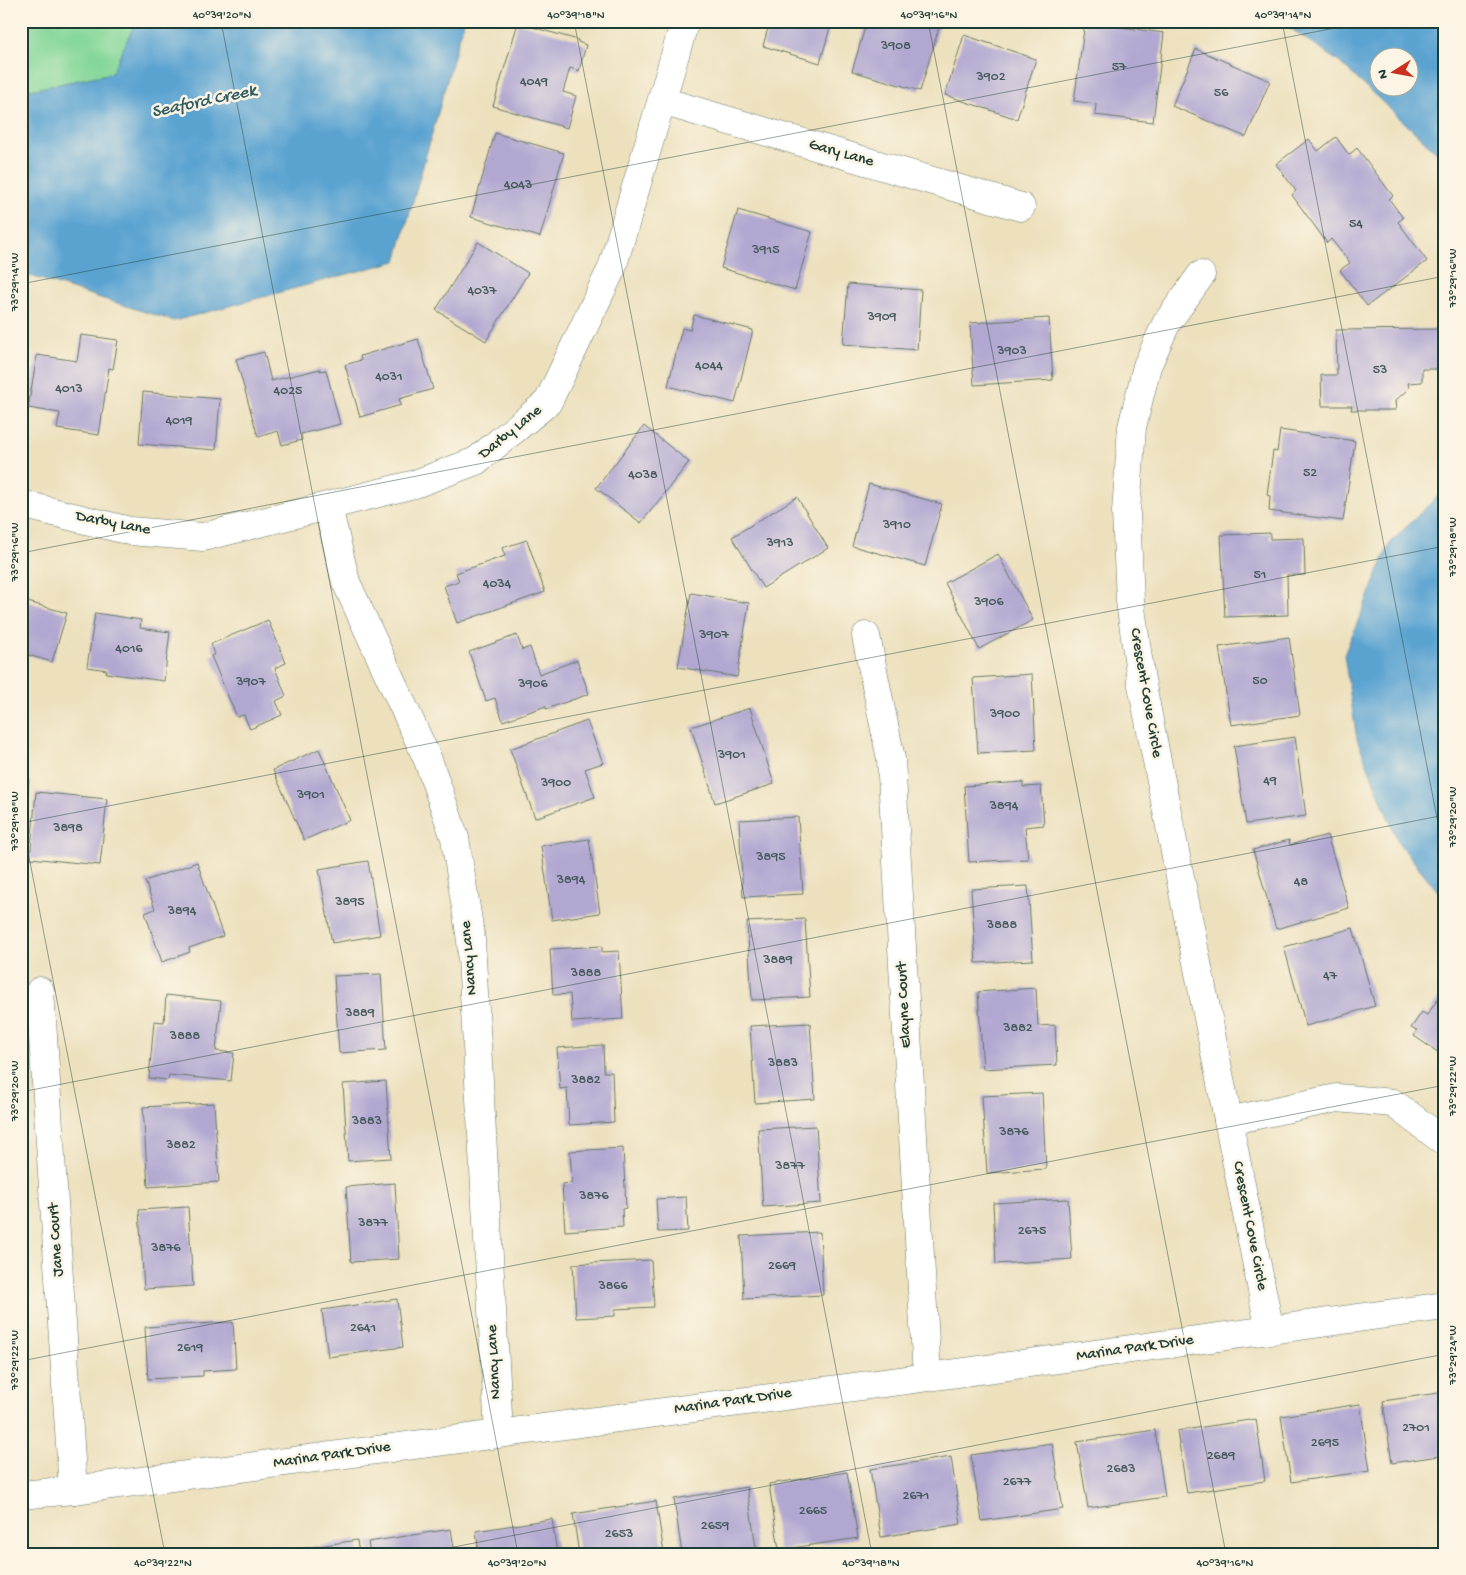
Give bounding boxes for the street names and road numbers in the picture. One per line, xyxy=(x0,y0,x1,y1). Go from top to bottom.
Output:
street label: Gary Lane xyxy=(806,136,876,173)
street label: Darby Lane xyxy=(475,401,547,465)
street label: Darby Lane xyxy=(73,507,153,541)
street label: Crescent Cove Circle xyxy=(1124,627,1166,760)
street label: Nancy Lane xyxy=(457,919,483,996)
street label: Elayne Court xyxy=(893,960,917,1049)
street label: Crescent Cove Circle xyxy=(1227,1160,1271,1293)
street label: Jane Court xyxy=(45,1201,69,1277)
street label: Nancy Lane xyxy=(484,1324,506,1400)
street label: Marina Park Drive xyxy=(1075,1331,1196,1367)
street label: Marina Park Drive xyxy=(673,1384,794,1420)
street label: Marina Park Drive xyxy=(272,1438,393,1474)

